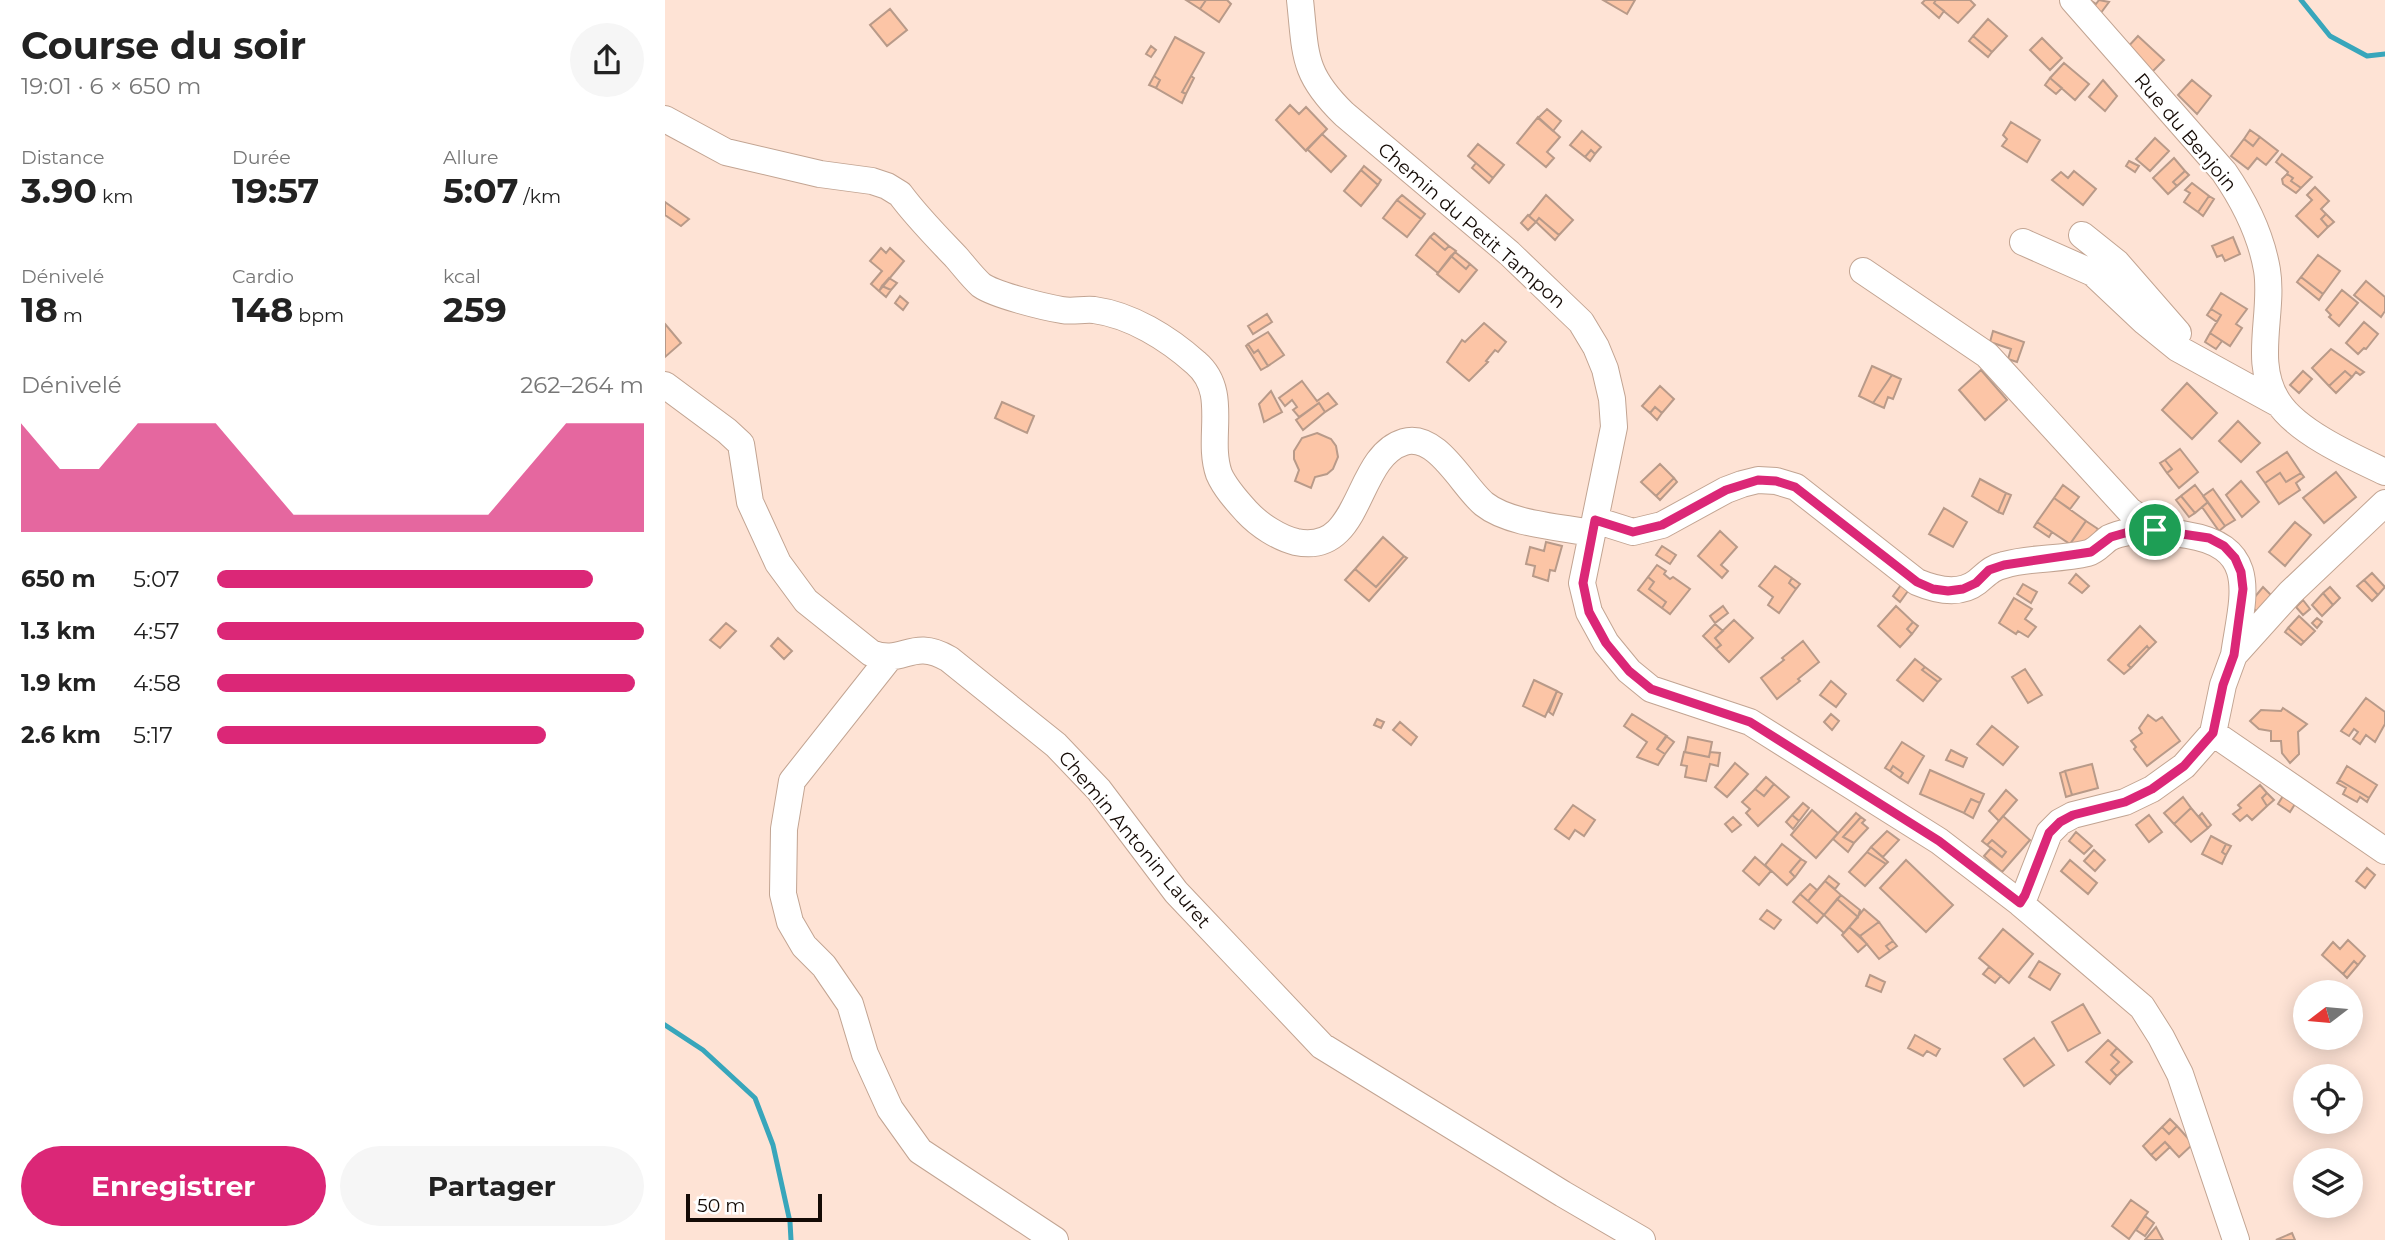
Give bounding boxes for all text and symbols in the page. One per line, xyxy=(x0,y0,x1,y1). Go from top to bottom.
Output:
text: Course du soir xyxy=(21,22,306,69)
button: share xyxy=(570,23,644,97)
street label: Rue du Benjoin xyxy=(2129,69,2242,196)
text: 19:01 · 6 × 650 m xyxy=(21,72,202,100)
street label: Chemin du Petit Tampon xyxy=(1373,138,1570,313)
text: Distance xyxy=(21,146,104,169)
text: Durée xyxy=(232,146,291,169)
text: Allure xyxy=(443,146,498,169)
text: 3.90 xyxy=(21,169,97,212)
text: 19:57 xyxy=(232,169,319,212)
text: 5:07 xyxy=(443,169,518,212)
text: km xyxy=(97,185,133,208)
text: /km xyxy=(518,185,561,208)
text: Dénivelé xyxy=(21,265,104,288)
text: Cardio xyxy=(232,265,294,288)
text: kcal xyxy=(443,265,481,288)
text: 18 xyxy=(21,288,58,331)
text: 148 xyxy=(232,288,293,331)
text: 259 xyxy=(443,288,507,331)
text: m xyxy=(58,304,83,327)
text: bpm xyxy=(293,304,344,327)
text: Dénivelé xyxy=(21,371,122,399)
text: 262–264 m xyxy=(520,371,644,399)
pin xyxy=(2125,500,2185,560)
icon: arrive xyxy=(2136,511,2174,549)
text: 650 m xyxy=(21,565,96,593)
text: 5:07 xyxy=(133,565,180,593)
text: 1.3 km xyxy=(21,617,96,645)
text: 4:57 xyxy=(133,617,179,645)
text: 1.9 km xyxy=(21,669,96,697)
text: 4:58 xyxy=(133,669,181,697)
text: 2.6 km xyxy=(21,721,101,749)
text: 5:17 xyxy=(133,721,173,749)
street label: Chemin Antonin Lauret xyxy=(1054,746,1216,933)
north arrow xyxy=(2293,980,2363,1050)
map controls xyxy=(2293,980,2363,1218)
button: locate xyxy=(2293,1064,2363,1134)
button: Enregistrer xyxy=(21,1146,326,1226)
button: Partager xyxy=(340,1146,644,1226)
button: layers xyxy=(2293,1148,2363,1218)
scale bar xyxy=(686,1191,823,1223)
text: 50 m xyxy=(697,1194,745,1217)

